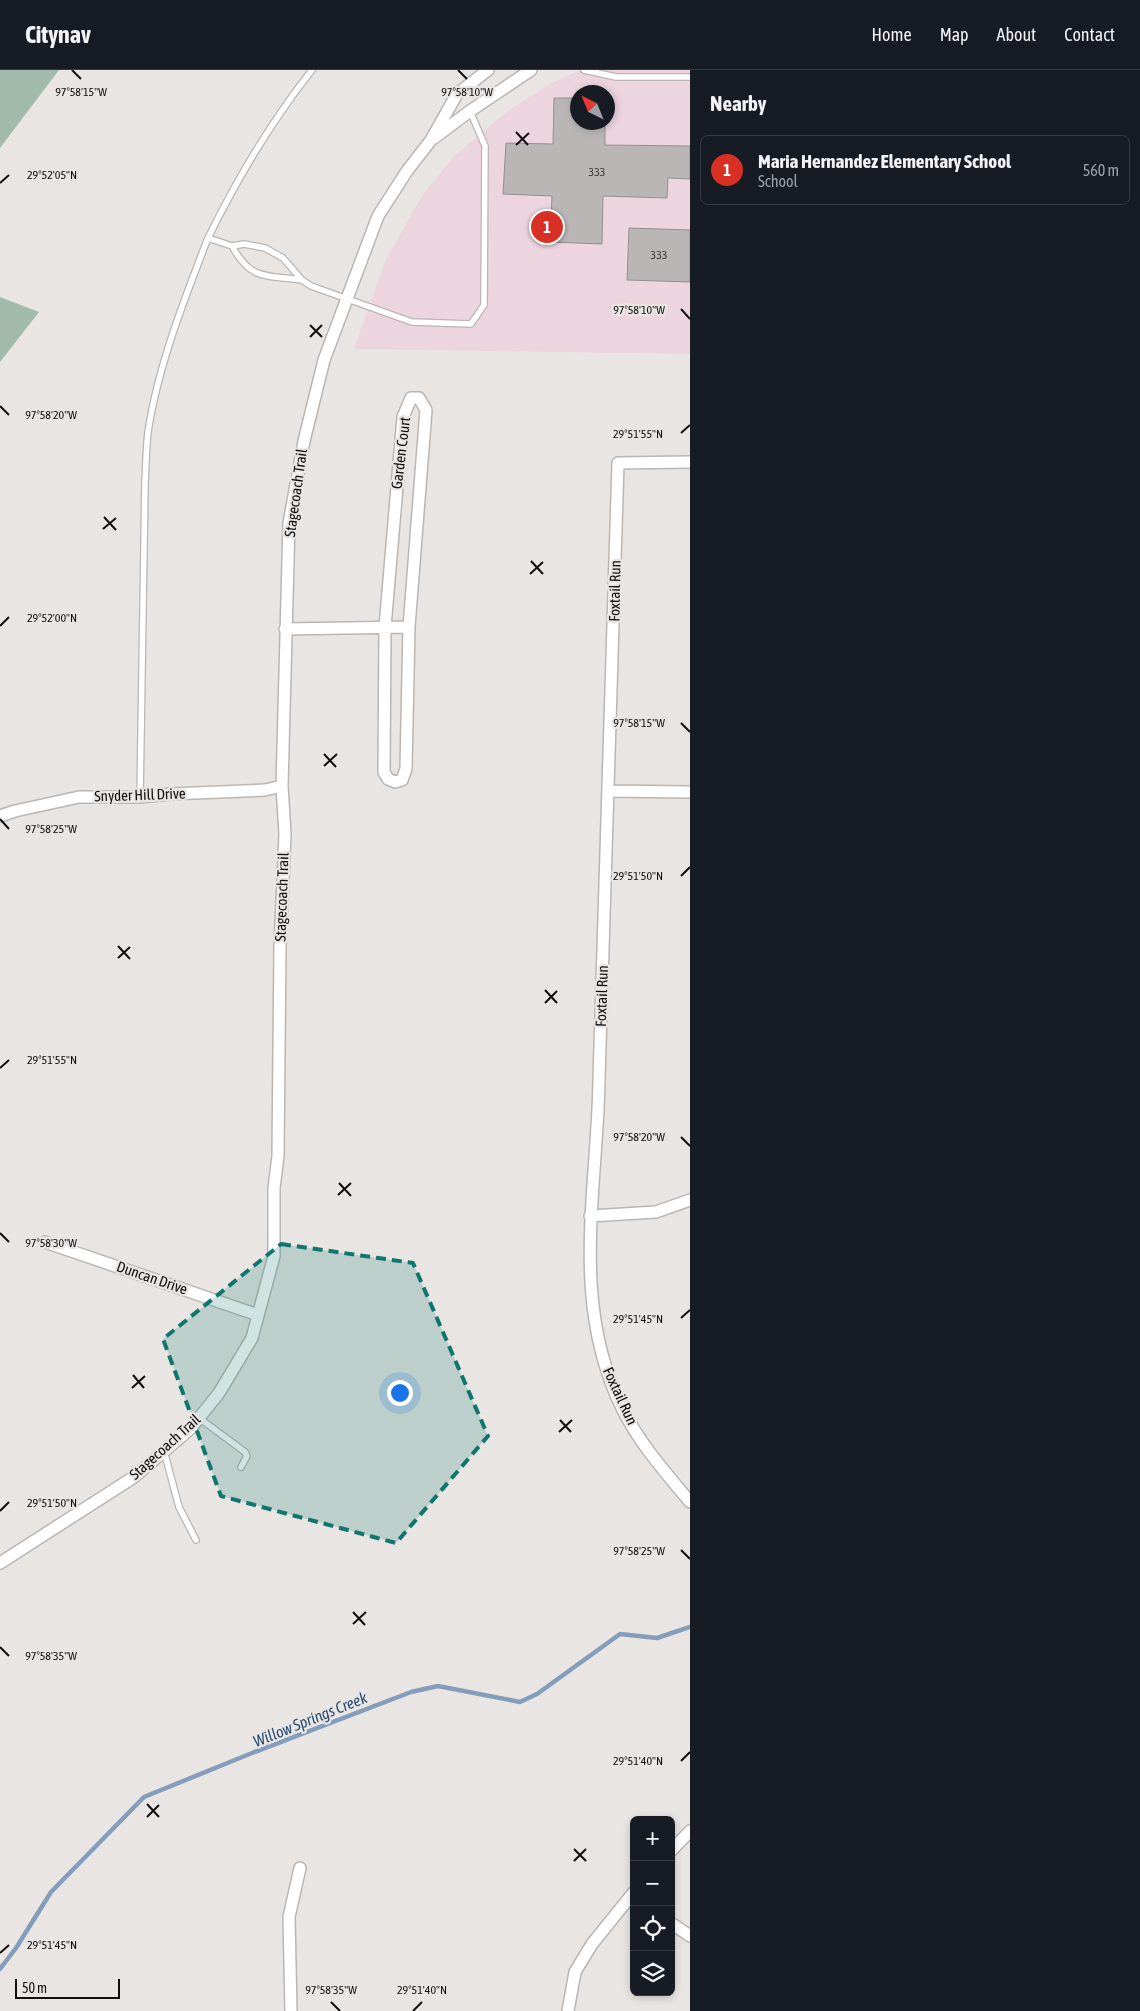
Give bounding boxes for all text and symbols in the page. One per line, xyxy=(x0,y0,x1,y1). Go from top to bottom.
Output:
text: Citynav xyxy=(25,21,91,48)
text: Home xyxy=(872,24,912,45)
text: Map xyxy=(940,24,969,45)
text: About xyxy=(997,24,1036,45)
text: Contact xyxy=(1064,24,1115,45)
text: 97°58'15"W xyxy=(55,85,107,99)
text: 97°58'10"W xyxy=(441,85,493,99)
north arrow xyxy=(570,85,615,130)
text: Nearby xyxy=(710,91,766,115)
text: Maria Hernandez Elementary School xyxy=(758,150,1011,172)
text: 1 xyxy=(723,161,731,179)
text: 560 m xyxy=(1083,161,1119,179)
house number: 333 xyxy=(589,165,605,179)
text: 29°52'05"N xyxy=(27,168,77,182)
text: School xyxy=(758,172,798,190)
pin: 1 xyxy=(531,208,563,246)
house number: 333 xyxy=(651,248,667,262)
text: 97°58'10"W xyxy=(613,303,665,317)
text: 97°58'20"W xyxy=(25,408,77,422)
street label: Garden Court xyxy=(388,416,413,490)
text: 29°51'55"N xyxy=(613,427,663,441)
street label: Stagecoach Trail xyxy=(281,448,310,538)
street label: Foxtail Run xyxy=(605,560,624,622)
text: 29°52'00"N xyxy=(27,611,77,625)
text: 97°58'15"W xyxy=(613,716,665,730)
street label: Snyder Hill Drive xyxy=(94,784,186,805)
text: 97°58'25"W xyxy=(25,822,77,836)
street label: Stagecoach Trail xyxy=(271,852,292,942)
text: 29°51'50"N xyxy=(613,869,663,883)
street label: Foxtail Run xyxy=(592,965,611,1027)
text: 29°51'55"N xyxy=(27,1053,77,1067)
text: 97°58'20"W xyxy=(613,1130,665,1144)
text: 97°58'30"W xyxy=(25,1236,77,1250)
street label: Duncan Drive xyxy=(114,1257,190,1298)
text: 29°51'45"N xyxy=(613,1312,663,1326)
street label: Foxtail Run xyxy=(600,1364,641,1427)
your location xyxy=(387,1380,413,1406)
street label: Stagecoach Trail xyxy=(126,1410,203,1483)
text: 29°51'50"N xyxy=(27,1496,77,1510)
text: 97°58'25"W xyxy=(613,1544,665,1558)
text: 97°58'35"W xyxy=(25,1649,77,1663)
water label: Willow Springs Creek xyxy=(250,1688,371,1751)
text: 29°51'40"N xyxy=(613,1754,663,1768)
map controls xyxy=(630,1816,675,1996)
button: + xyxy=(630,1816,675,1861)
button: − xyxy=(630,1861,675,1906)
button: locate xyxy=(630,1906,675,1951)
text: 29°51'45"N xyxy=(27,1938,77,1952)
button: layers xyxy=(630,1951,675,1996)
scale bar xyxy=(15,1976,120,1999)
text: 50 m xyxy=(22,1980,47,1996)
text: 97°58'35"W xyxy=(305,1983,357,1997)
text: 29°51'40"N xyxy=(397,1983,447,1997)

